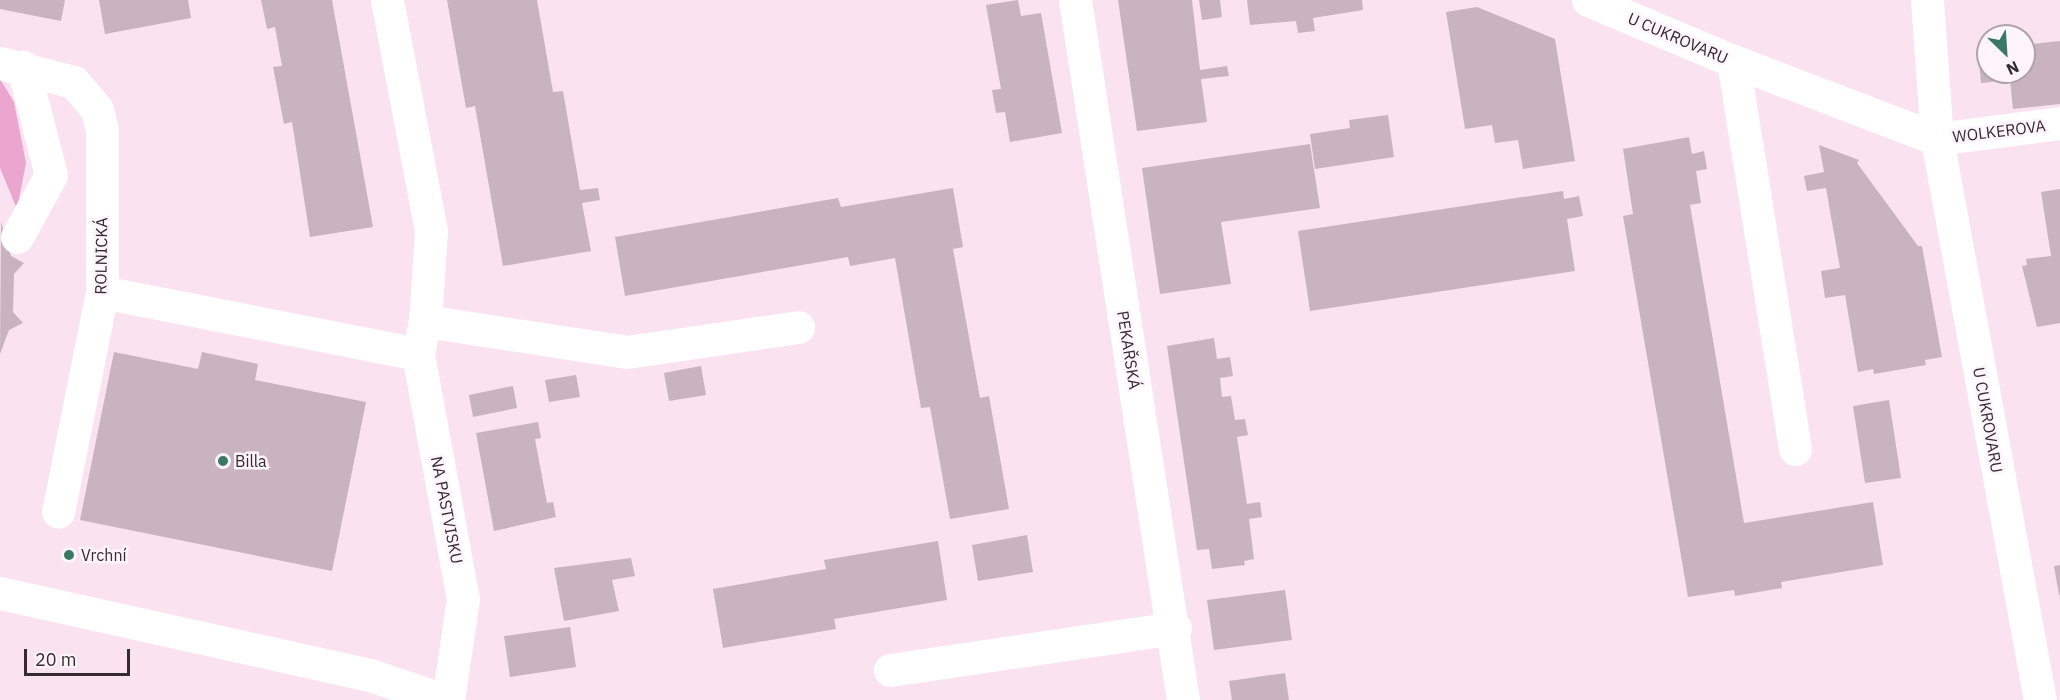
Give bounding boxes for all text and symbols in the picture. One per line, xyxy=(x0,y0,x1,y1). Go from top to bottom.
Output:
street label: U CUKROVARU xyxy=(1625,8,1731,68)
north arrow xyxy=(1976,24,2036,84)
text: N xyxy=(2003,57,2022,80)
street label: WOLKEROVA xyxy=(1951,116,2047,146)
street label: ROLNICKÁ xyxy=(91,217,111,295)
street label: PEKAŘSKÁ xyxy=(1113,309,1145,391)
street label: U CUKROVARU xyxy=(1969,366,2007,474)
place label: Billa xyxy=(235,451,267,471)
marker: Billa xyxy=(216,454,230,468)
street label: NA PASTVISKU xyxy=(427,455,467,565)
place label: Vrchní xyxy=(81,545,127,565)
marker: Vrchní xyxy=(62,548,76,562)
scale bar xyxy=(27,637,134,675)
text: 20 m xyxy=(35,648,77,671)

